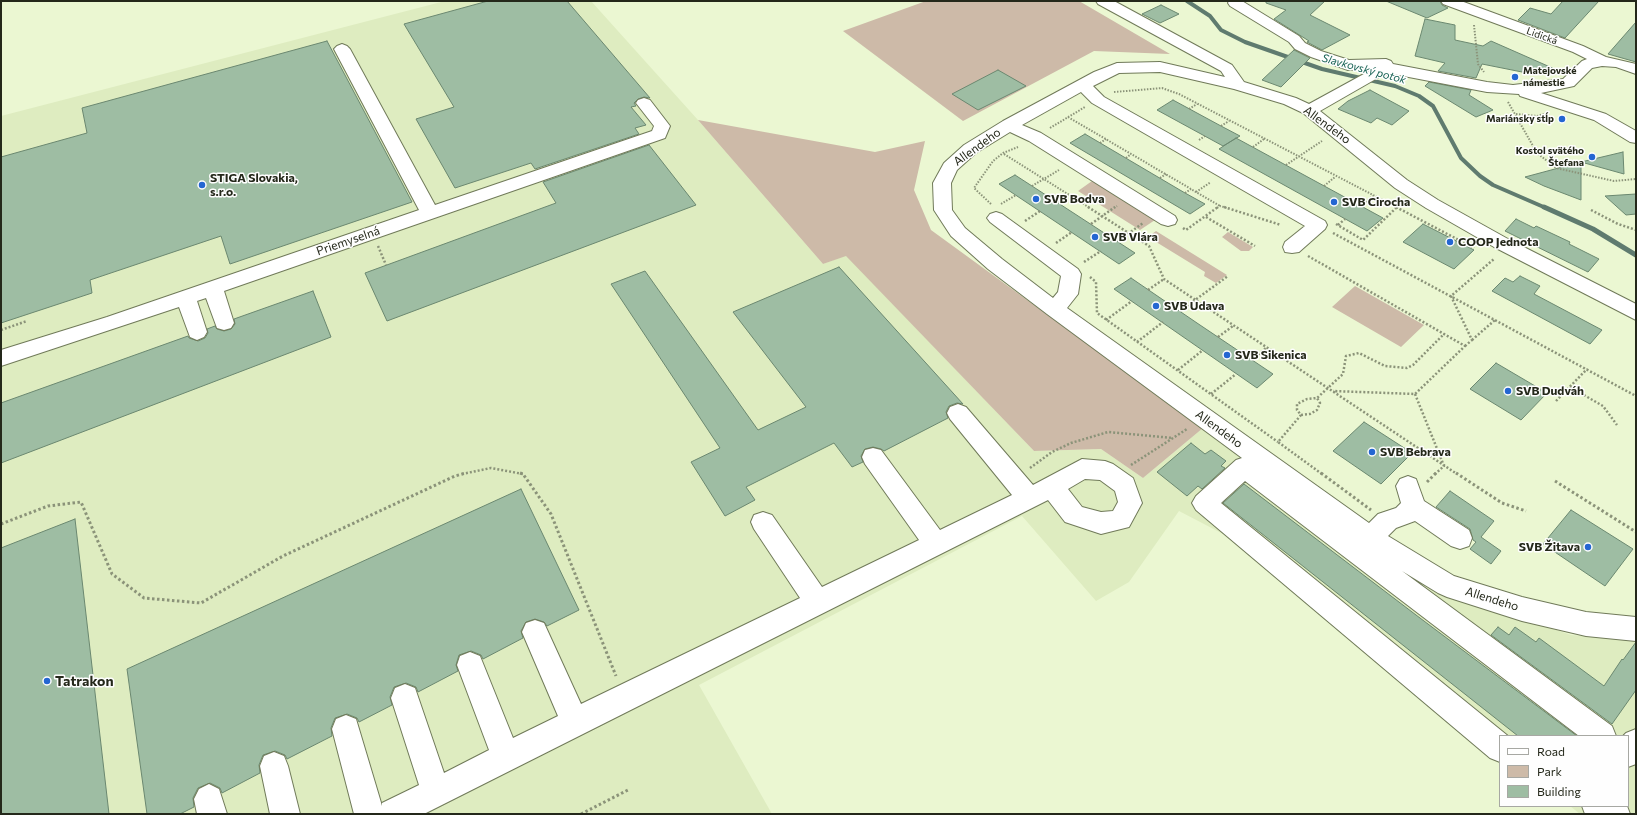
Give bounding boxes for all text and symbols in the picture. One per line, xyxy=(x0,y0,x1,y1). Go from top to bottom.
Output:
street label: Lidická xyxy=(1525,25,1559,47)
water label: Slavkovský potok xyxy=(1321,51,1407,87)
place label: Matejovské námestie xyxy=(1523,65,1577,88)
marker: Matejovské námestie xyxy=(1510,72,1520,82)
street label: Allendeho xyxy=(1301,103,1353,147)
place label: Mariánsky stĺp xyxy=(1486,113,1554,125)
marker: Mariánsky stĺp xyxy=(1557,114,1567,124)
street label: Allendeho xyxy=(951,125,1003,169)
place label: Kostol svätého Štefana xyxy=(1516,145,1584,168)
marker: Kostol svätého Štefana xyxy=(1587,152,1597,162)
place label: STIGA Slovakia, s.r.o. xyxy=(210,171,298,199)
marker: STIGA Slovakia, s.r.o. xyxy=(197,180,207,190)
place label: SVB Bodva xyxy=(1044,192,1105,206)
marker: SVB Bodva xyxy=(1031,194,1041,204)
place label: SVB Cirocha xyxy=(1342,195,1410,209)
marker: SVB Cirocha xyxy=(1329,197,1339,207)
street label: Priemyselná xyxy=(314,223,382,259)
place label: SVB Vlára xyxy=(1103,230,1158,244)
marker: SVB Vlára xyxy=(1090,232,1100,242)
place label: COOP Jednota xyxy=(1458,235,1538,249)
marker: COOP Jednota xyxy=(1445,237,1455,247)
place label: SVB Udava xyxy=(1164,299,1224,313)
marker: SVB Udava xyxy=(1151,301,1161,311)
place label: SVB Sikenica xyxy=(1235,348,1307,362)
marker: SVB Sikenica xyxy=(1222,350,1232,360)
place label: SVB Dudváh xyxy=(1516,384,1584,398)
marker: SVB Dudváh xyxy=(1503,386,1513,396)
street label: Allendeho xyxy=(1193,407,1245,451)
place label: SVB Bebrava xyxy=(1380,445,1451,459)
marker: SVB Bebrava xyxy=(1367,447,1377,457)
place label: SVB Žitava xyxy=(1519,540,1580,554)
marker: SVB Žitava xyxy=(1583,542,1593,552)
street label: Allendeho xyxy=(1464,584,1520,614)
place label: Tatrakon xyxy=(55,673,114,689)
marker: Tatrakon xyxy=(42,676,52,686)
legend xyxy=(1499,735,1629,807)
text: Road xyxy=(1537,744,1565,758)
text: Park xyxy=(1537,764,1562,778)
text: Building xyxy=(1537,784,1581,798)

